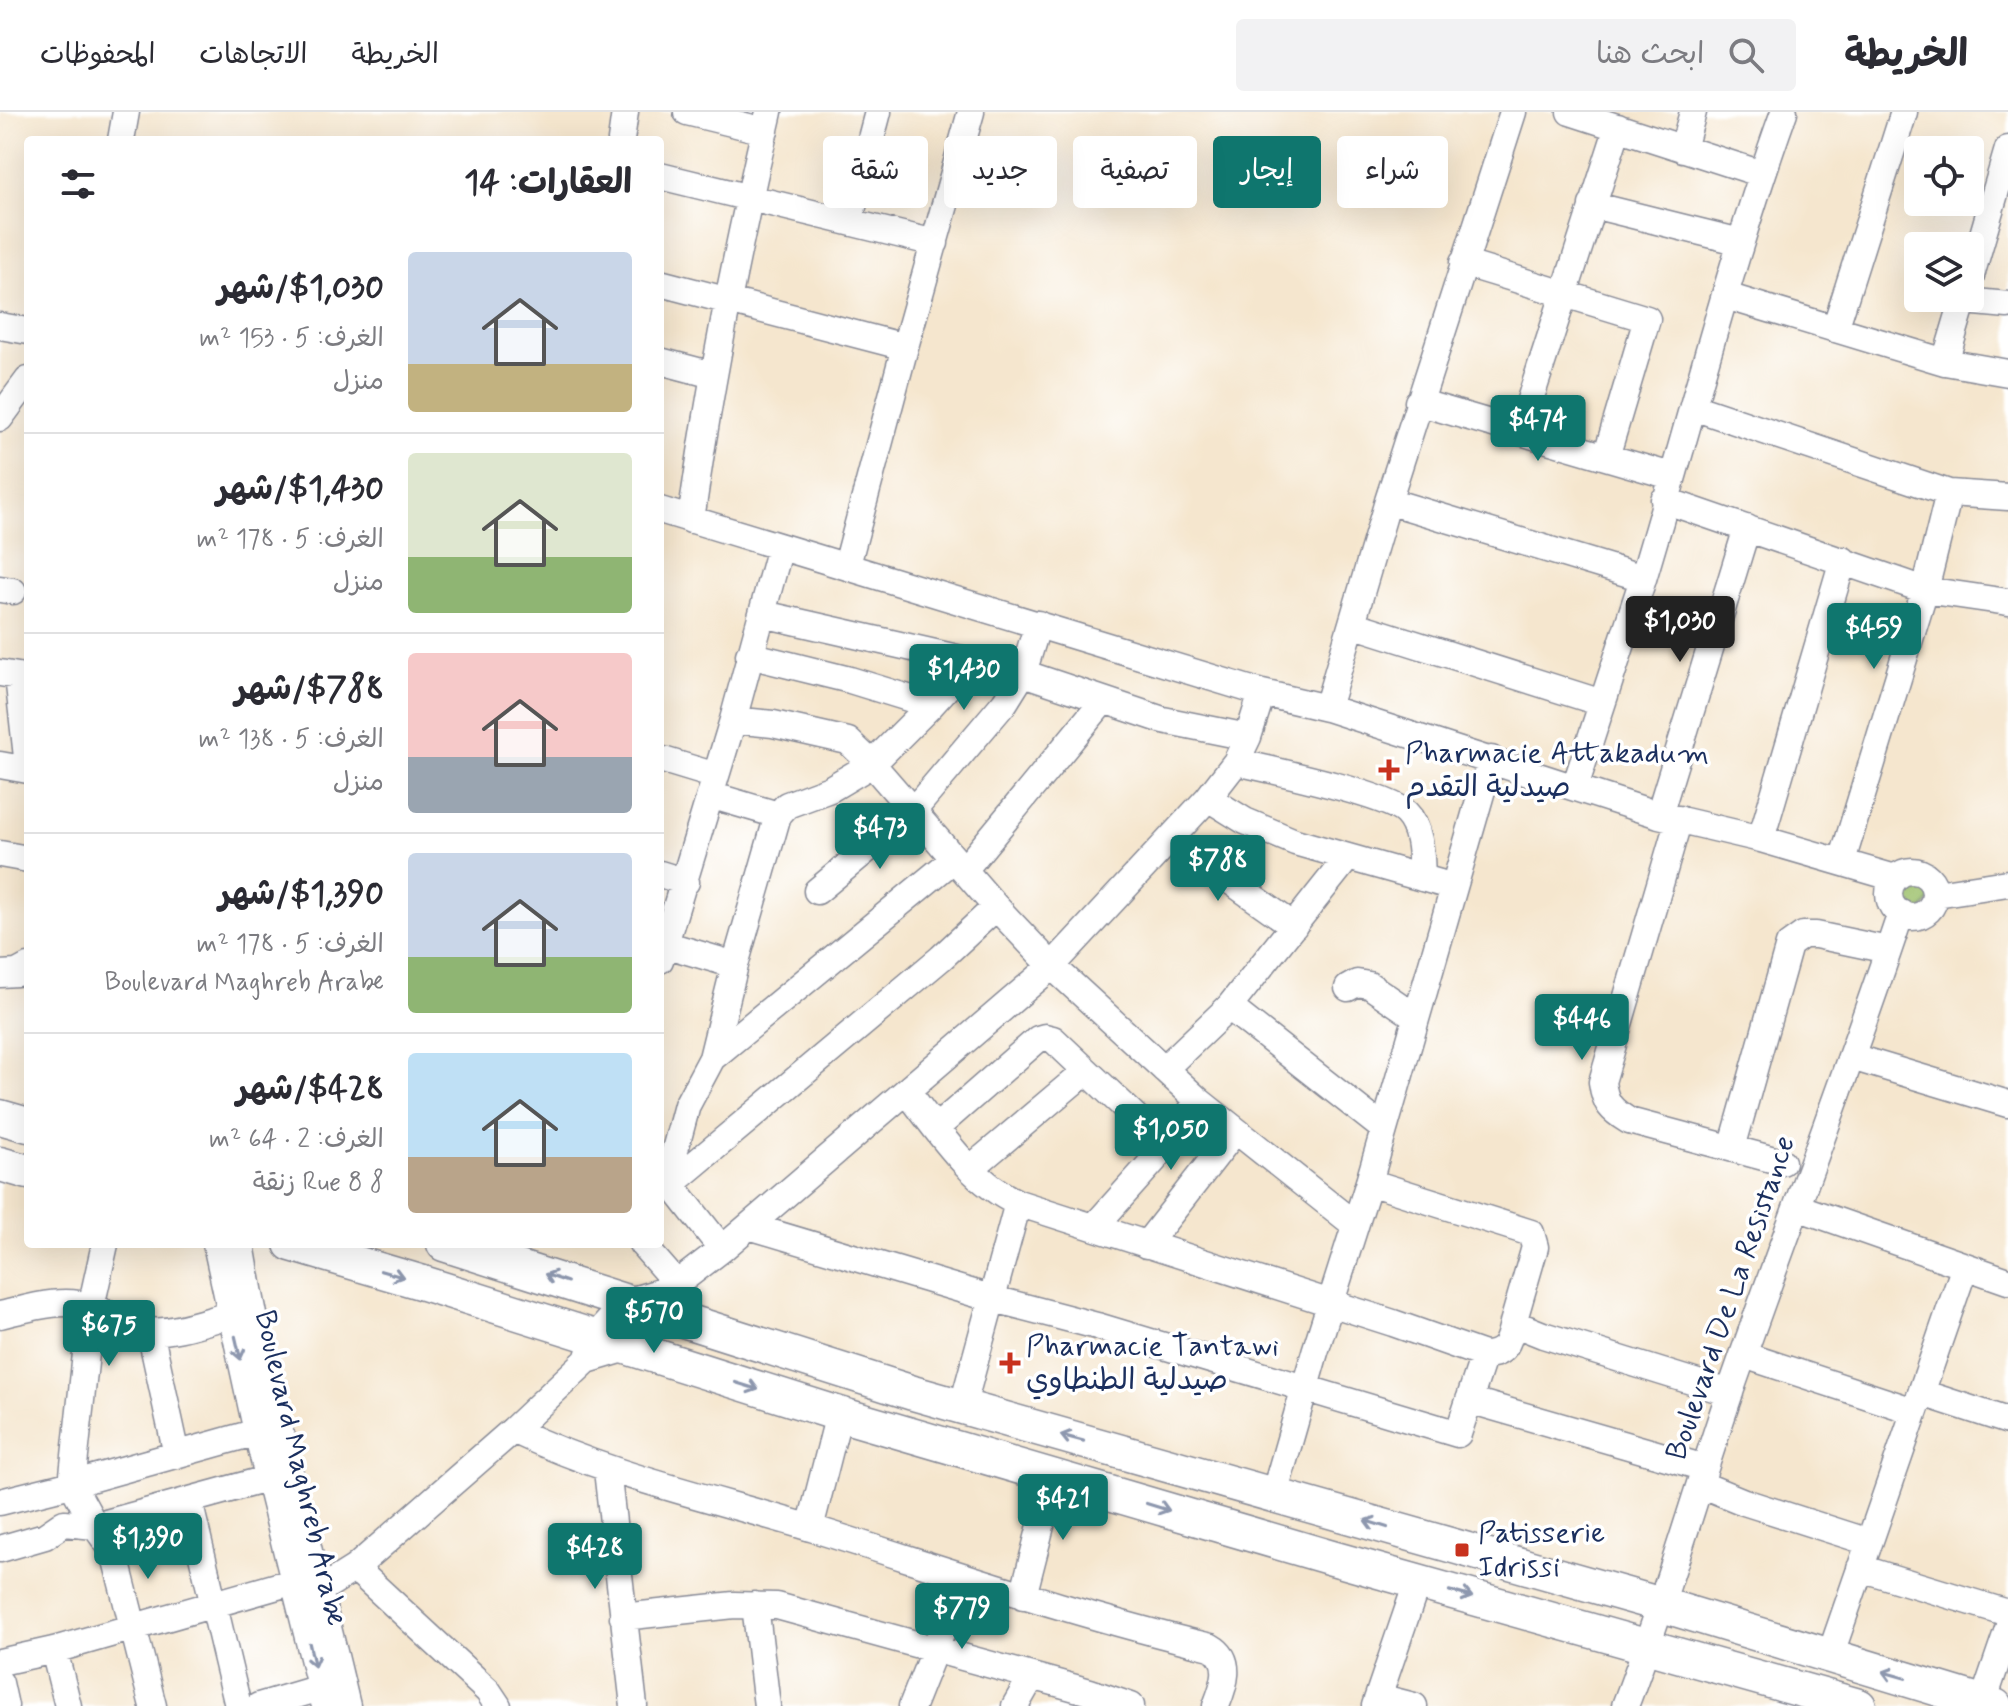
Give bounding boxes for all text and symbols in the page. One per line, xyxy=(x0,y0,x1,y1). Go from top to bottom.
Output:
search box xyxy=(1236,19,1796,91)
text: الخريطة xyxy=(1844,31,1968,80)
icon: search xyxy=(1724,33,1768,77)
text: ابحث هنا xyxy=(1596,35,1704,74)
text: المحفوظات xyxy=(40,37,155,74)
text: الاتجاهات xyxy=(199,37,307,74)
text: الخريطة xyxy=(351,37,439,74)
chip: شقة xyxy=(823,136,928,208)
chip: جديد xyxy=(944,136,1057,208)
chip: تصفية xyxy=(1073,136,1197,208)
chip: إيجار xyxy=(1213,136,1321,208)
chip: شراء xyxy=(1337,136,1448,208)
map controls xyxy=(1904,136,1984,312)
button: locate xyxy=(1904,136,1984,216)
text: العقارات: 14 xyxy=(464,161,632,206)
icon: filters xyxy=(56,162,100,206)
button: layers xyxy=(1904,232,1984,312)
text: $1,030/شهر xyxy=(218,266,384,311)
icon: home xyxy=(472,284,568,380)
text: الغرف: 5 · 153 m² xyxy=(199,322,384,356)
text: منزل xyxy=(333,365,384,399)
pin: $474 xyxy=(1491,395,1585,463)
text: $474 xyxy=(1509,404,1567,438)
text: $1,430/شهر xyxy=(217,467,384,512)
icon: home xyxy=(472,485,568,581)
text: الغرف: 5 · 178 m² xyxy=(196,523,384,557)
text: منزل xyxy=(333,566,384,600)
pin: $1,030 xyxy=(1615,596,1745,664)
pin: $459 xyxy=(1827,603,1921,671)
text: $1,030 xyxy=(1644,605,1716,639)
text: $459 xyxy=(1845,612,1903,646)
pin: $1,430 xyxy=(899,644,1029,712)
text: $1,430 xyxy=(927,653,1001,687)
text: $788/شهر xyxy=(235,667,384,712)
icon: home xyxy=(472,685,568,781)
text: الغرف: 5 · 138 m² xyxy=(199,723,384,757)
place label: Pharmacie Attakadum صيدلية التقدم xyxy=(1405,734,1709,809)
marker: Pharmacie Attakadum صيدلية التقدم xyxy=(1380,761,1398,779)
text: منزل xyxy=(333,766,384,800)
pin: $473 xyxy=(833,803,927,871)
text: $473 xyxy=(853,812,907,846)
pin: $788 xyxy=(1171,835,1265,903)
text: $788 xyxy=(1188,844,1248,878)
text: $1,390/شهر xyxy=(219,872,384,917)
icon: home xyxy=(472,885,568,981)
text: الغرف: 5 · 178 m² xyxy=(196,928,384,962)
text: Boulevard Maghreb Arabe xyxy=(104,966,384,1000)
pin: $446 xyxy=(1535,994,1629,1062)
text: $446 xyxy=(1553,1003,1611,1037)
text: $428/شهر xyxy=(237,1067,384,1112)
icon: home xyxy=(472,1085,568,1181)
pin: $1,050 xyxy=(1106,1104,1236,1172)
text: $1,050 xyxy=(1133,1113,1209,1147)
text: الغرف: 2 · 64 m² xyxy=(209,1123,384,1157)
street label: Boulevard De La Resistance xyxy=(1657,1131,1805,1465)
text: Rue 8 8 زنقة xyxy=(253,1166,384,1200)
one-way arrow xyxy=(379,1267,405,1282)
one-way arrow xyxy=(544,1270,569,1285)
pin: $570 xyxy=(607,1287,701,1355)
text: $570 xyxy=(624,1296,684,1330)
pin: $675 xyxy=(62,1300,156,1368)
street label: Boulevard Maghreb Arabe xyxy=(245,1306,355,1630)
text: $675 xyxy=(81,1309,137,1343)
place label: Pharmacie Tantawi صيدلية الطنطاوي xyxy=(1026,1327,1279,1400)
one-way arrow xyxy=(231,1334,246,1360)
marker: Pharmacie Tantawi صيدلية الطنطاوي xyxy=(1001,1354,1019,1372)
one-way arrow xyxy=(734,1379,759,1394)
one-way arrow xyxy=(1059,1429,1085,1444)
pin: $421 xyxy=(1016,1474,1110,1542)
text: $421 xyxy=(1036,1483,1090,1517)
one-way arrow xyxy=(1144,1500,1170,1515)
pin: $1,390 xyxy=(83,1513,213,1581)
place label: Patisserie Idrissi xyxy=(1478,1514,1605,1587)
one-way arrow xyxy=(1363,1516,1389,1531)
text: $1,390 xyxy=(112,1522,184,1556)
pin: $428 xyxy=(548,1523,642,1591)
text: $428 xyxy=(566,1532,624,1566)
marker: Patisserie Idrissi xyxy=(1453,1541,1471,1559)
pin: $779 xyxy=(915,1583,1009,1651)
one-way arrow xyxy=(1448,1588,1474,1603)
text: $779 xyxy=(933,1592,991,1626)
one-way arrow xyxy=(305,1641,320,1667)
one-way arrow xyxy=(1882,1667,1907,1681)

